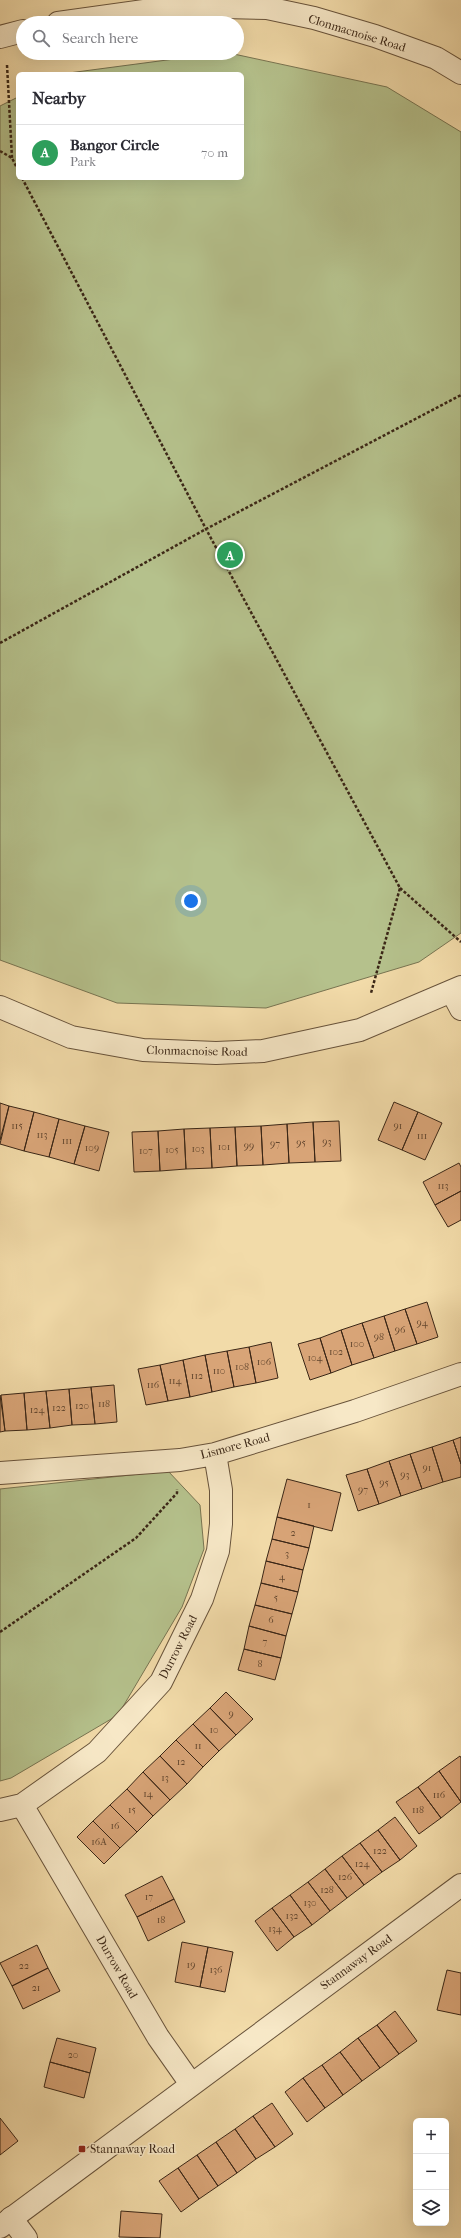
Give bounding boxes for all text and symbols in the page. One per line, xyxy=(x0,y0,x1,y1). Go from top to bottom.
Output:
street label: Clonmacnoise Road xyxy=(307,12,408,55)
search box xyxy=(16,16,244,60)
icon: search xyxy=(30,27,52,49)
text: Search here xyxy=(62,29,138,47)
text: Nearby xyxy=(32,88,86,108)
text: Bangor Circle xyxy=(70,136,159,154)
text: A xyxy=(41,145,49,160)
text: 70 m xyxy=(201,145,228,160)
text: Park xyxy=(70,154,96,169)
pin: A xyxy=(217,540,243,570)
your location xyxy=(181,891,201,911)
street label: Clonmacnoise Road xyxy=(146,1043,248,1059)
house number: 115 xyxy=(11,1120,23,1132)
house number: 91 xyxy=(394,1120,402,1132)
house number: 113 xyxy=(36,1129,48,1141)
house number: 111 xyxy=(417,1130,427,1142)
house number: 111 xyxy=(62,1135,72,1147)
house number: 93 xyxy=(322,1136,332,1148)
house number: 95 xyxy=(296,1137,306,1149)
house number: 97 xyxy=(270,1138,280,1150)
house number: 99 xyxy=(244,1140,254,1152)
house number: 101 xyxy=(218,1141,230,1153)
house number: 109 xyxy=(85,1142,99,1154)
house number: 103 xyxy=(191,1143,205,1155)
house number: 105 xyxy=(165,1144,179,1156)
house number: 107 xyxy=(139,1145,153,1157)
house number: 113 xyxy=(437,1180,449,1192)
house number: 94 xyxy=(416,1317,429,1329)
house number: 96 xyxy=(395,1324,406,1336)
house number: 98 xyxy=(374,1331,384,1343)
house number: 100 xyxy=(350,1338,364,1350)
house number: 102 xyxy=(329,1346,343,1358)
house number: 104 xyxy=(308,1352,324,1364)
house number: 106 xyxy=(257,1356,272,1368)
house number: 108 xyxy=(235,1361,249,1373)
house number: 110 xyxy=(213,1365,225,1377)
house number: 112 xyxy=(191,1370,203,1382)
house number: 114 xyxy=(168,1375,183,1387)
house number: 116 xyxy=(147,1379,160,1391)
house number: 118 xyxy=(98,1398,110,1410)
house number: 120 xyxy=(75,1400,89,1412)
house number: 122 xyxy=(52,1402,66,1414)
house number: 124 xyxy=(30,1404,45,1416)
street label: Lismore Road xyxy=(199,1430,272,1462)
house number: 91 xyxy=(423,1462,431,1474)
house number: 93 xyxy=(400,1469,410,1481)
house number: 95 xyxy=(379,1477,389,1489)
house number: 97 xyxy=(358,1484,368,1496)
house number: 1 xyxy=(307,1499,311,1511)
house number: 2 xyxy=(290,1527,296,1539)
house number: 3 xyxy=(285,1548,289,1560)
house number: 4 xyxy=(279,1571,286,1583)
house number: 5 xyxy=(274,1592,278,1604)
street label: Durrow Road xyxy=(156,1612,200,1681)
house number: 6 xyxy=(268,1614,274,1626)
house number: 7 xyxy=(263,1636,268,1648)
house number: 8 xyxy=(257,1658,263,1670)
house number: 9 xyxy=(228,1708,234,1720)
house number: 10 xyxy=(209,1724,219,1736)
house number: 11 xyxy=(194,1740,202,1752)
house number: 12 xyxy=(177,1756,185,1768)
house number: 13 xyxy=(161,1772,169,1784)
house number: 14 xyxy=(143,1788,154,1800)
house number: 116 xyxy=(433,1789,446,1801)
house number: 15 xyxy=(128,1804,136,1816)
house number: 118 xyxy=(412,1804,424,1816)
house number: 16 xyxy=(111,1820,120,1832)
house number: 16A xyxy=(91,1836,107,1848)
house number: 122 xyxy=(373,1845,387,1857)
house number: 124 xyxy=(355,1858,370,1870)
house number: 126 xyxy=(338,1871,353,1883)
house number: 128 xyxy=(320,1884,334,1896)
house number: 17 xyxy=(145,1891,153,1903)
house number: 130 xyxy=(303,1897,317,1909)
house number: 132 xyxy=(286,1910,298,1922)
house number: 18 xyxy=(157,1914,165,1926)
house number: 134 xyxy=(268,1923,283,1935)
street label: Stannaway Road xyxy=(317,1931,395,1993)
street label: Durrow Road xyxy=(93,1933,141,2001)
house number: 19 xyxy=(187,1959,195,1971)
house number: 22 xyxy=(19,1960,29,1972)
house number: 136 xyxy=(209,1964,223,1976)
house number: 21 xyxy=(32,1982,40,1994)
house number: 20 xyxy=(68,2049,78,2061)
map controls xyxy=(413,2118,449,2226)
button: + xyxy=(413,2118,449,2154)
place label: Stannaway Road xyxy=(90,2142,176,2156)
marker: Stannaway Road xyxy=(77,2144,87,2154)
button: − xyxy=(413,2154,449,2190)
button: layers xyxy=(413,2190,449,2226)

